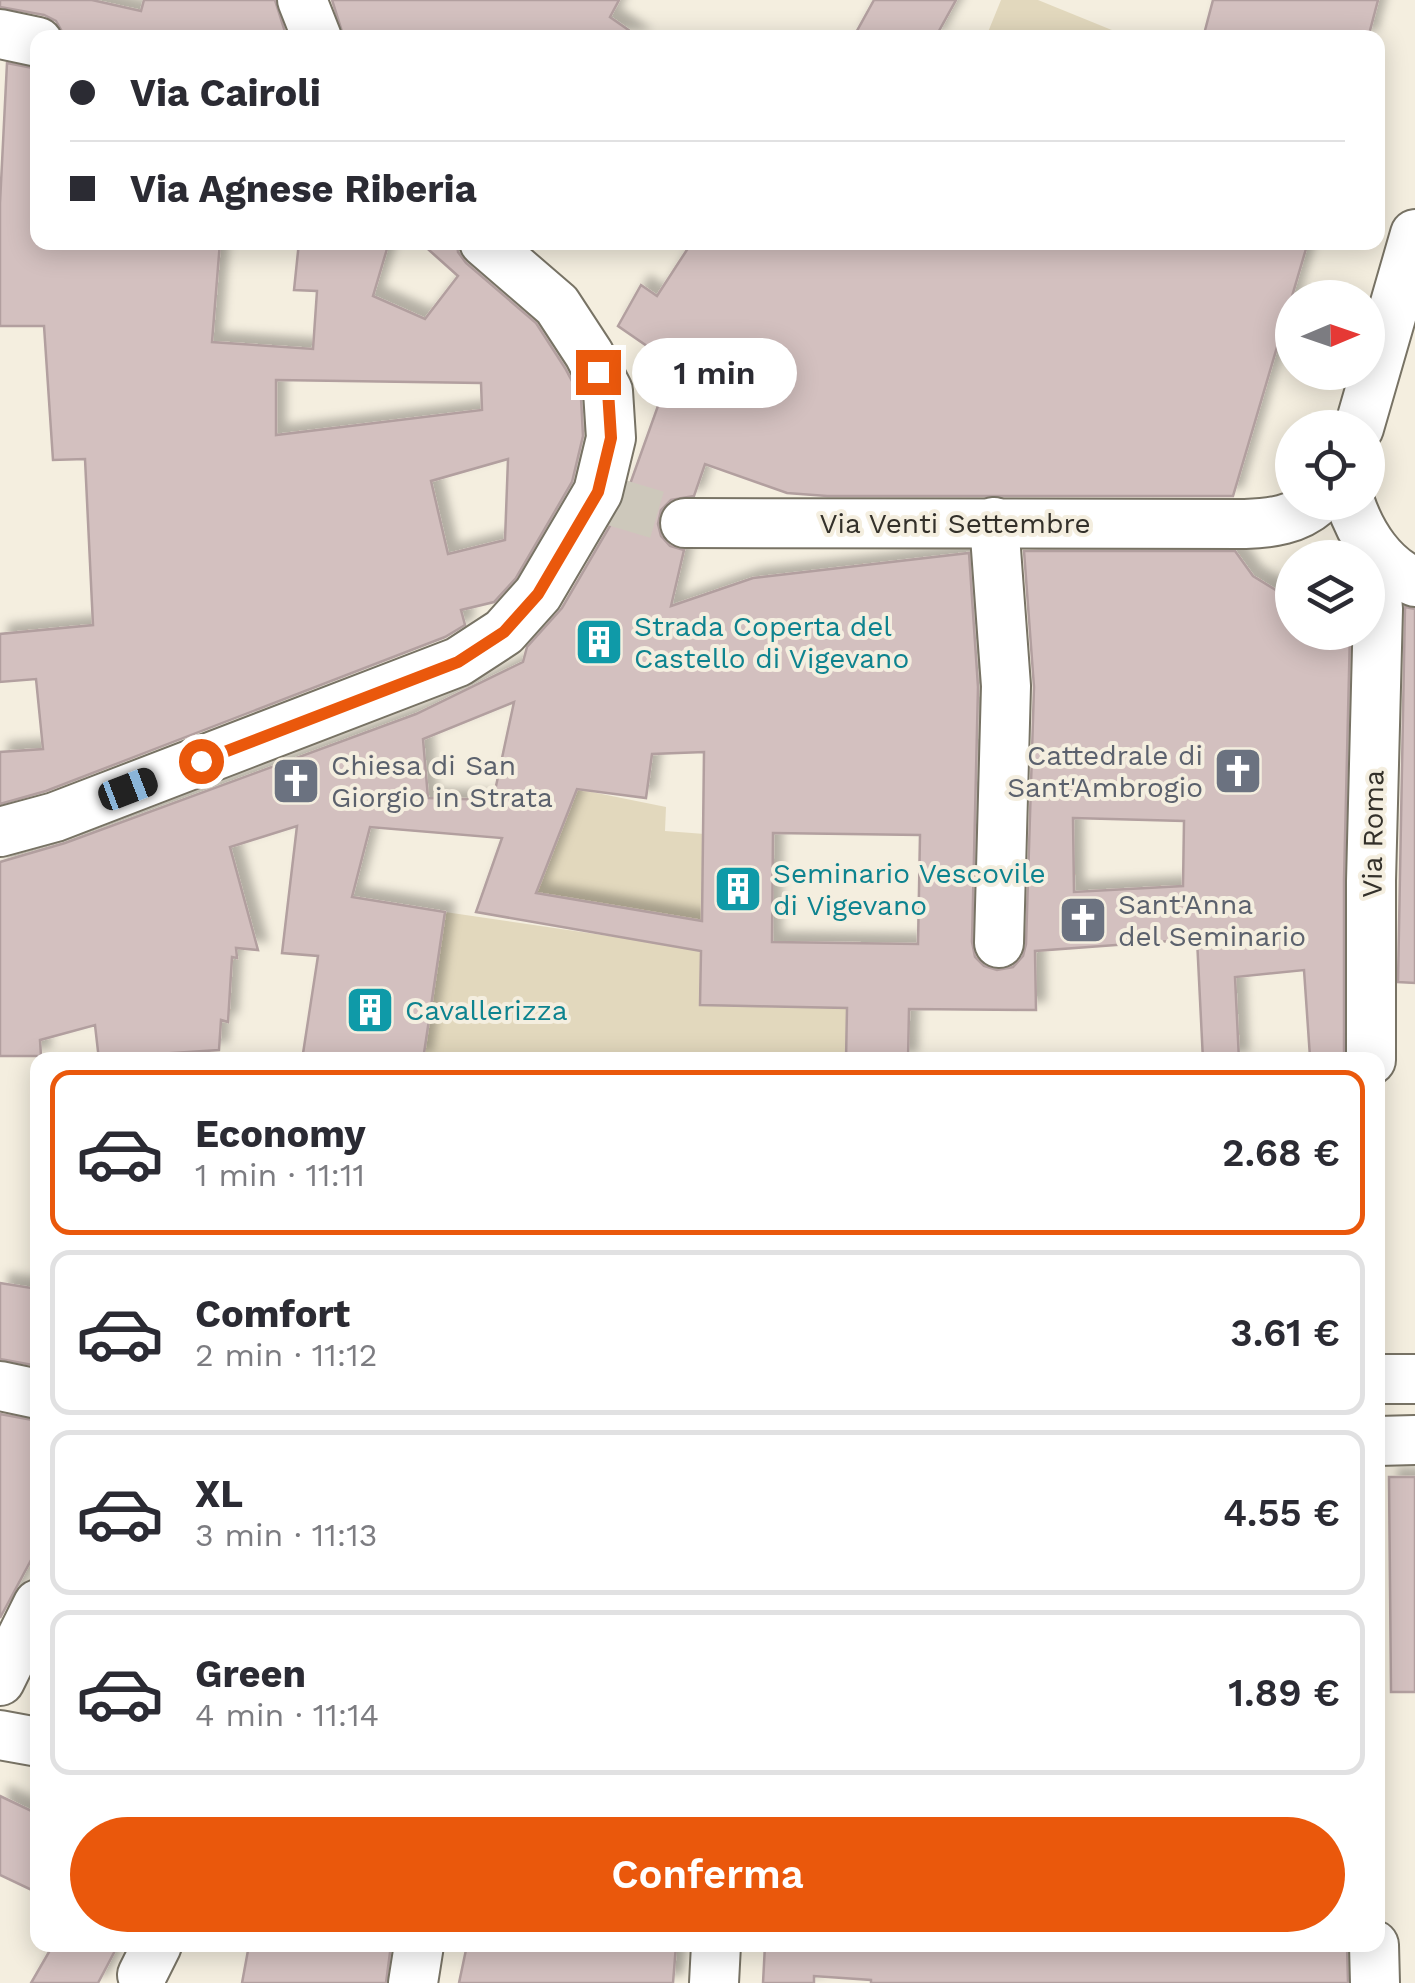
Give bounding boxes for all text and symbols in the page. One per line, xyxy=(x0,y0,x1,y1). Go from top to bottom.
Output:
text: Via Cairoli xyxy=(130,71,321,115)
text: Via Agnese Riberia xyxy=(130,167,477,211)
north arrow xyxy=(1275,280,1385,390)
map controls xyxy=(1275,280,1385,650)
callout: 1 min xyxy=(633,337,798,407)
route end xyxy=(576,350,621,395)
text: 1 min xyxy=(673,354,756,392)
button: locate xyxy=(1275,410,1385,520)
street label: Via Venti Settembre xyxy=(819,507,1091,540)
button: layers xyxy=(1275,540,1385,650)
place label: Strada Coperta del Castello di Vigevano xyxy=(634,610,909,675)
building icon: Strada Coperta del Castello di Vigevano xyxy=(573,616,625,668)
route start xyxy=(179,739,224,784)
place label: Cattedrale di Sant'Ambrogio xyxy=(1007,739,1203,804)
church icon: Cattedrale di Sant'Ambrogio xyxy=(1212,745,1264,797)
place label: Chiesa di San Giorgio in Strata xyxy=(331,749,553,814)
church icon: Chiesa di San Giorgio in Strata xyxy=(270,755,322,807)
car xyxy=(95,764,161,814)
street label: Via Roma xyxy=(1355,770,1391,898)
place label: Seminario Vescovile di Vigevano xyxy=(773,857,1046,922)
building icon: Seminario Vescovile di Vigevano xyxy=(712,863,764,915)
place label: Sant'Anna del Seminario xyxy=(1118,888,1306,953)
church icon: Sant'Anna del Seminario xyxy=(1057,894,1109,946)
building icon: Cavallerizza xyxy=(344,984,396,1036)
place label: Cavallerizza xyxy=(405,994,568,1027)
icon: car xyxy=(75,1108,165,1198)
text: Economy xyxy=(195,1112,366,1156)
text: 2.68 € xyxy=(1222,1131,1340,1175)
text: 1 min · 11:11 xyxy=(195,1156,365,1194)
icon: car xyxy=(75,1288,165,1378)
text: Comfort xyxy=(195,1292,350,1336)
text: 3.61 € xyxy=(1230,1311,1340,1355)
text: 2 min · 11:12 xyxy=(195,1336,377,1374)
icon: car xyxy=(75,1468,165,1558)
text: XL xyxy=(195,1472,243,1516)
text: 4.55 € xyxy=(1223,1491,1340,1535)
text: 3 min · 11:13 xyxy=(195,1516,377,1554)
icon: car xyxy=(75,1648,165,1738)
text: Green xyxy=(195,1652,306,1696)
text: 1.89 € xyxy=(1228,1671,1340,1715)
text: 4 min · 11:14 xyxy=(195,1696,379,1734)
button: Conferma xyxy=(70,1817,1345,1932)

